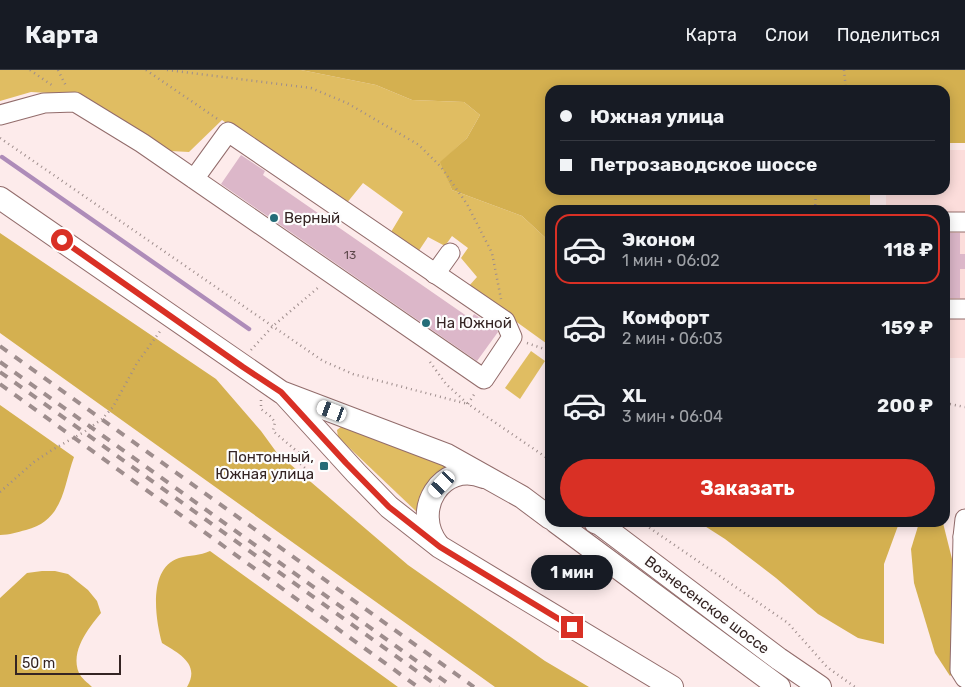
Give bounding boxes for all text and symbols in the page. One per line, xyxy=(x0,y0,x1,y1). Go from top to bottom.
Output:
text: Карта xyxy=(25,21,98,49)
text: Карта xyxy=(686,24,737,46)
text: Слои xyxy=(765,24,809,46)
text: Поделиться xyxy=(837,24,940,46)
text: Южная улица xyxy=(590,105,724,128)
text: Петрозаводское шоссе xyxy=(590,153,817,176)
place label: Верный xyxy=(284,209,340,227)
marker: Верный xyxy=(268,212,280,224)
icon: car xyxy=(562,227,607,272)
text: Эконом xyxy=(622,228,695,251)
route start xyxy=(51,229,73,251)
text: 118 ₽ xyxy=(884,238,933,261)
house number: 13 xyxy=(344,248,356,262)
text: 1 мин · 06:02 xyxy=(622,251,720,270)
icon: car xyxy=(562,305,607,350)
text: Комфорт xyxy=(622,306,709,329)
place label: На Южной xyxy=(436,314,512,332)
text: 159 ₽ xyxy=(881,316,933,339)
marker: На Южной xyxy=(420,317,432,329)
text: 2 мин · 06:03 xyxy=(622,329,723,348)
icon: car xyxy=(562,383,607,428)
text: XL xyxy=(622,384,646,407)
text: 200 ₽ xyxy=(877,394,933,417)
car xyxy=(315,399,348,423)
text: 3 мин · 06:04 xyxy=(622,407,723,426)
place label: Понтонный, Южная улица xyxy=(215,448,314,483)
button: Заказать xyxy=(560,459,935,517)
marker: Понтонный, Южная улица xyxy=(318,460,330,472)
car xyxy=(426,468,457,500)
street label: Вознесенское шоссе xyxy=(641,552,773,658)
callout: 1 мин xyxy=(531,554,613,590)
text: 1 мин xyxy=(550,563,594,582)
route end xyxy=(561,616,583,638)
scale bar xyxy=(15,652,121,675)
text: 50 m xyxy=(22,655,55,672)

